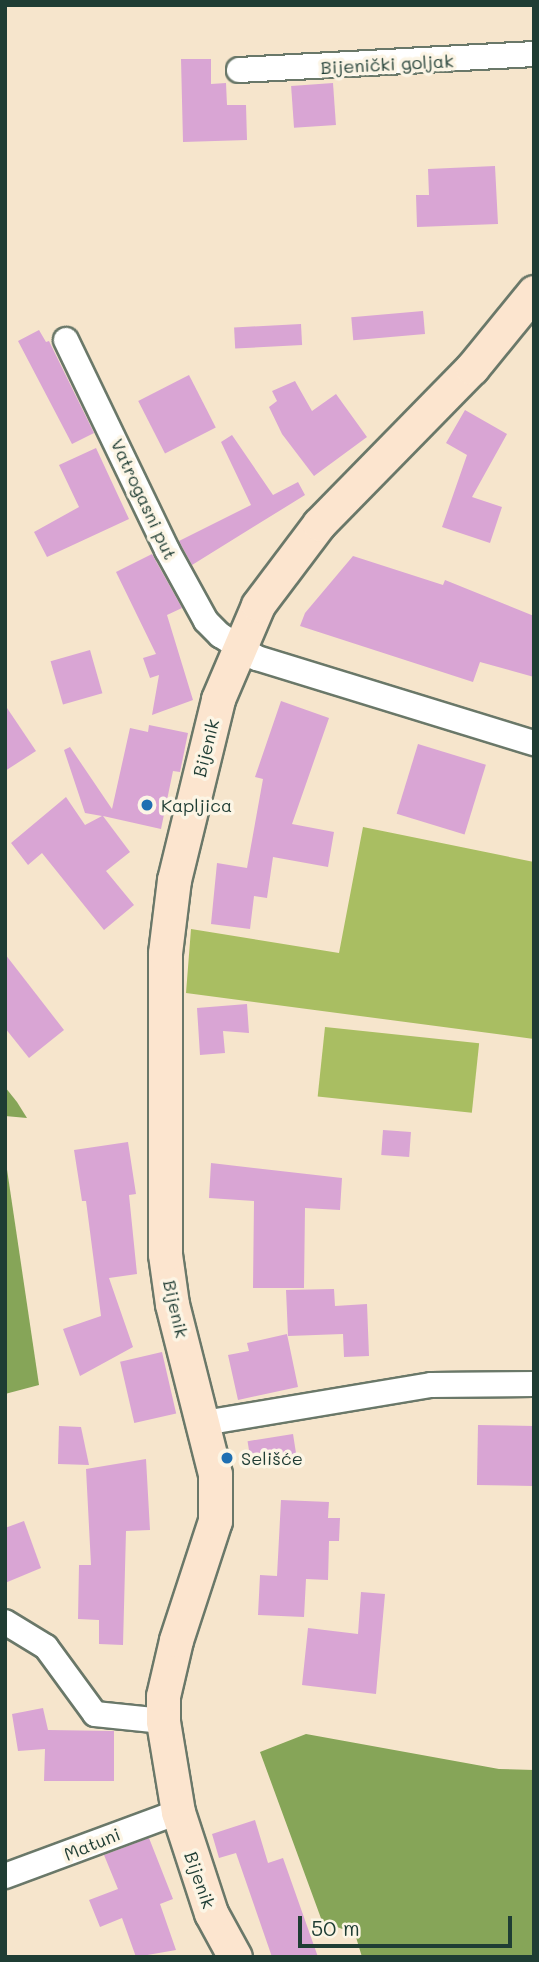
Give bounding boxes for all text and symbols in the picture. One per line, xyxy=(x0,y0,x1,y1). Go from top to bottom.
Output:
street label: Bijenički goljak xyxy=(320,50,454,78)
street label: Vatrogasni put xyxy=(107,435,181,563)
street label: Bijenik xyxy=(188,717,224,779)
place label: Kapljica xyxy=(161,794,232,816)
marker: Kapljica xyxy=(139,797,155,813)
street label: Bijenik xyxy=(159,1278,193,1340)
place label: Selišće xyxy=(241,1447,303,1469)
marker: Selišće xyxy=(219,1450,235,1466)
street label: Matuni xyxy=(61,1823,123,1865)
street label: Bijenik xyxy=(180,1849,220,1911)
scale bar xyxy=(301,1902,514,1946)
text: 50 m xyxy=(311,1914,360,1941)

